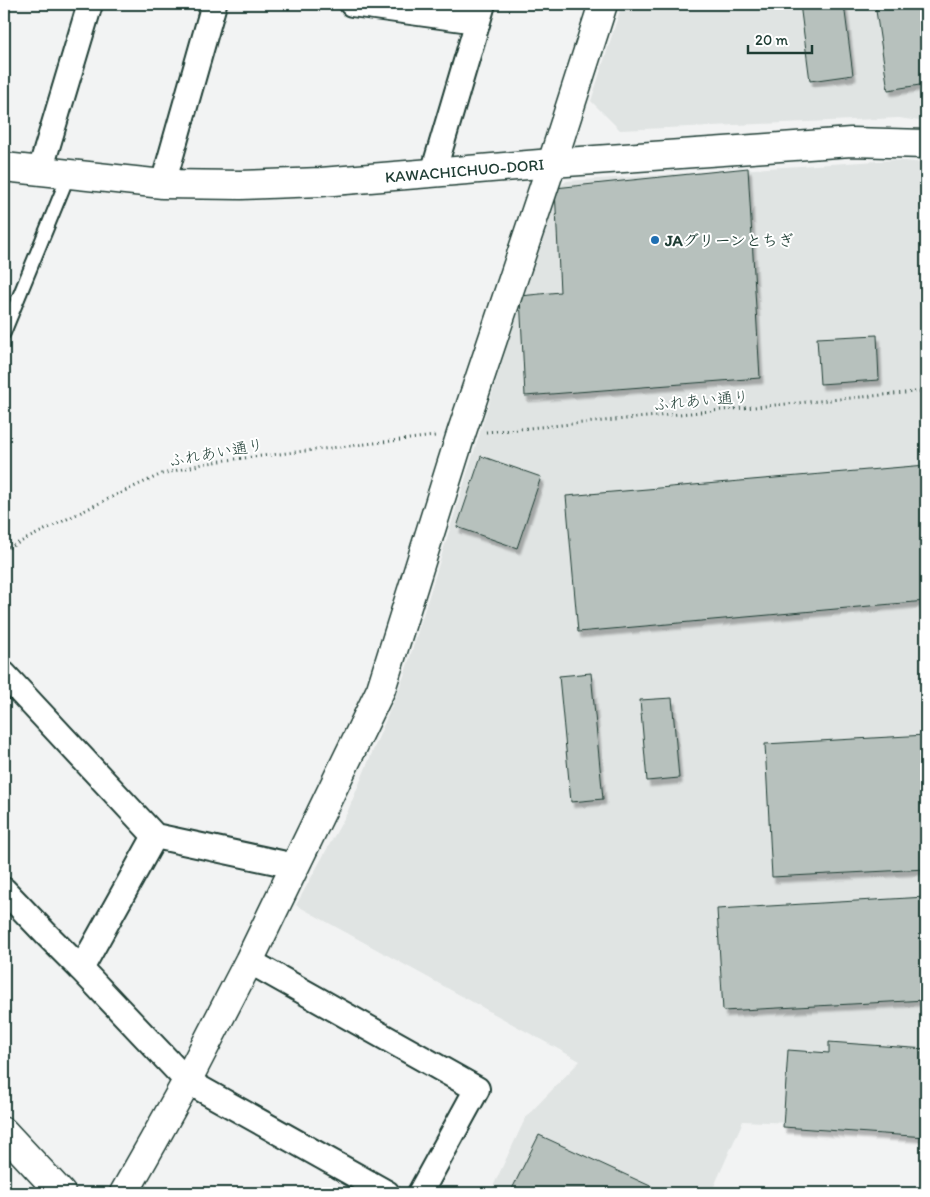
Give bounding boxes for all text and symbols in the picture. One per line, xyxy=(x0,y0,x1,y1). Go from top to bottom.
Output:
scale bar xyxy=(748,22,811,54)
text: 20 m xyxy=(755,31,789,49)
street label: KAWACHICHUO-DORI xyxy=(384,155,545,187)
place label: JAグリーンとちぎ xyxy=(664,231,794,250)
marker: JAグリーンとちぎ xyxy=(649,234,661,246)
street label: ふれあい通り xyxy=(652,387,750,414)
street label: ふれあい通り xyxy=(167,435,265,470)

